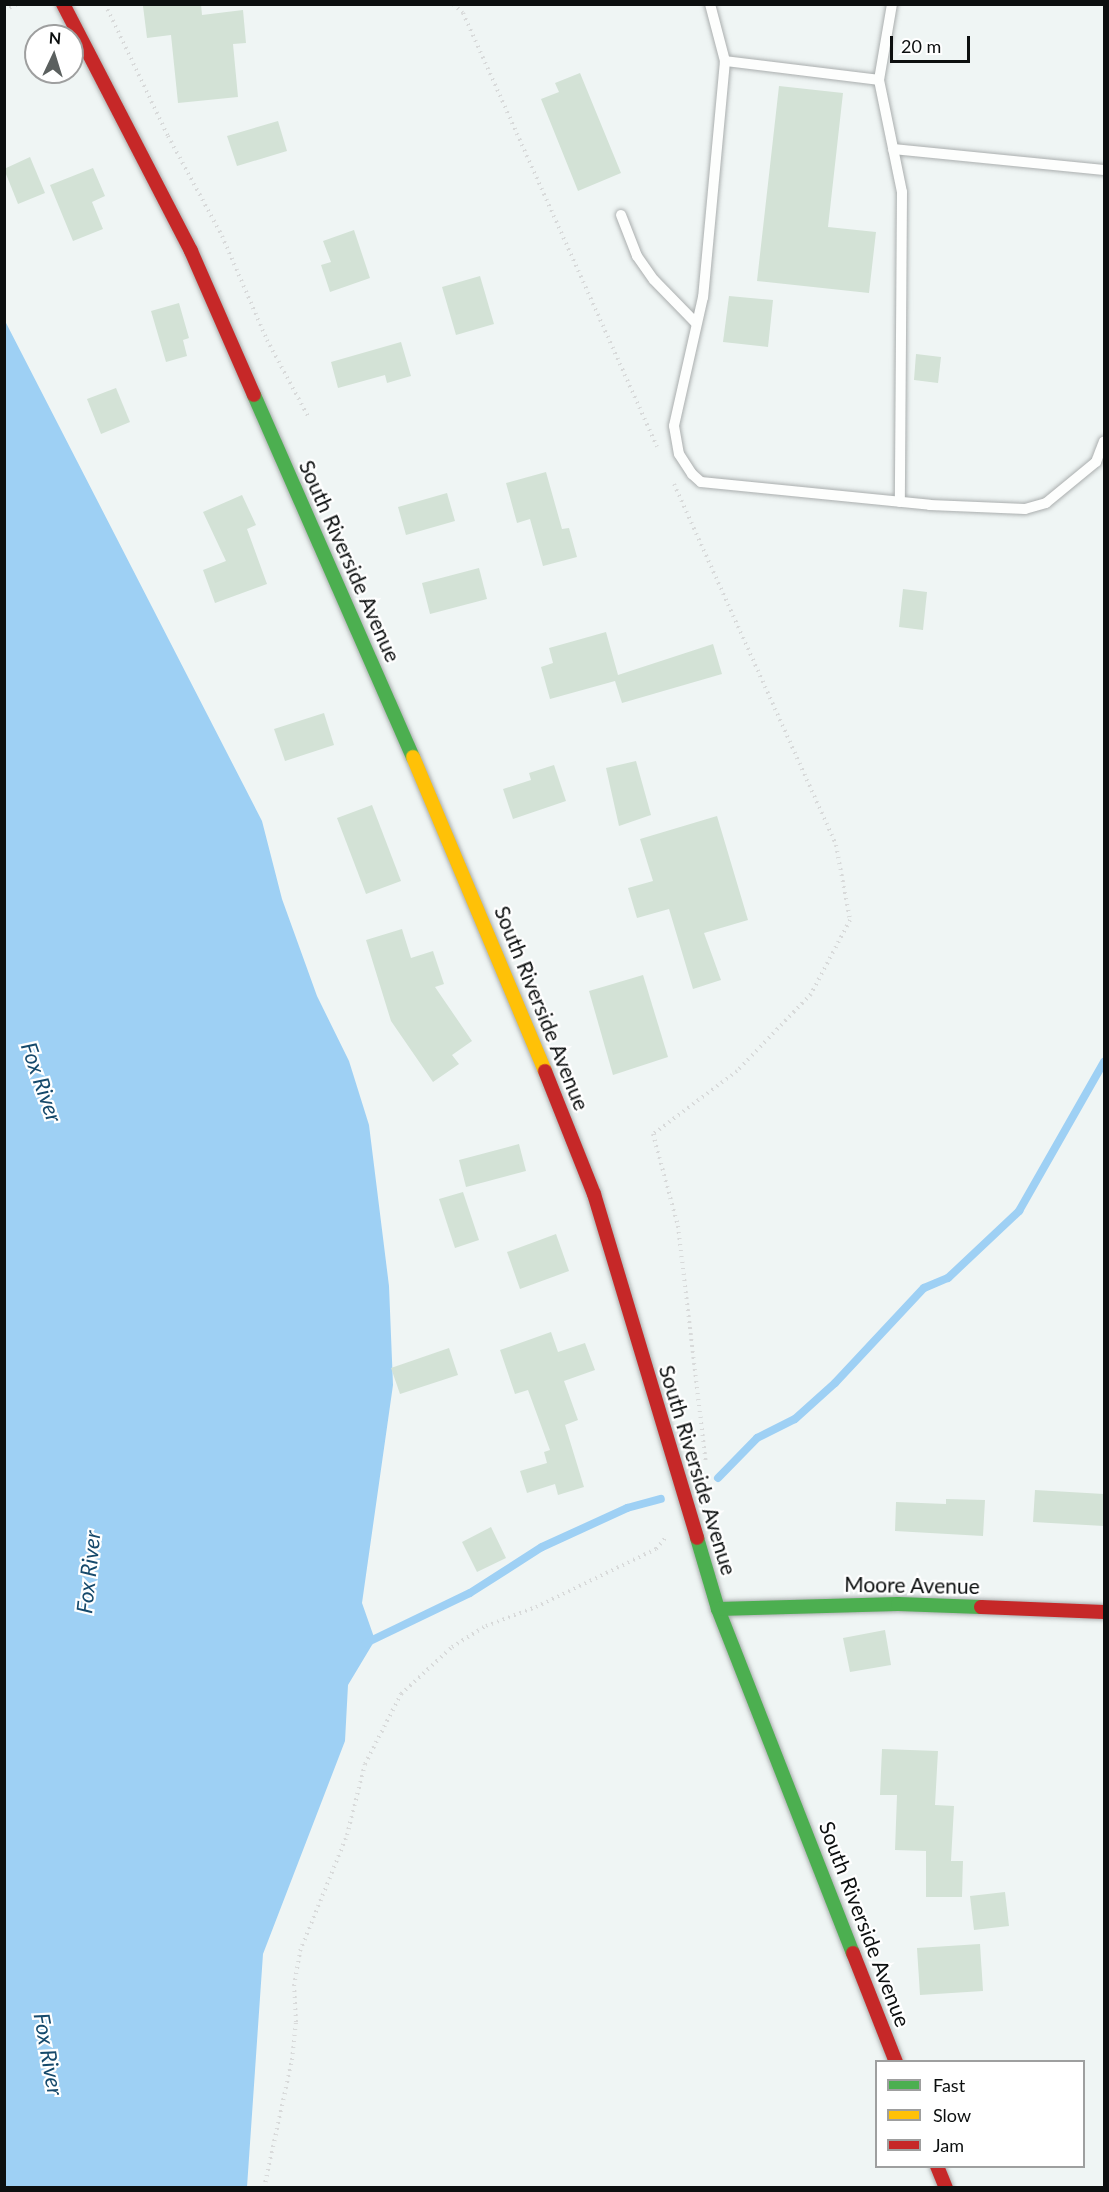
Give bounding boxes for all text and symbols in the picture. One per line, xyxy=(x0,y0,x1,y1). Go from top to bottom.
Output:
north arrow xyxy=(24,24,84,84)
scale bar xyxy=(893,24,972,62)
text: N xyxy=(48,28,62,47)
text: 20 m xyxy=(901,35,941,57)
street label: South Riverside Avenue xyxy=(294,456,406,666)
street label: South Riverside Avenue xyxy=(489,902,595,1114)
water label: Fox River xyxy=(16,1038,68,1126)
street label: South Riverside Avenue xyxy=(654,1362,742,1578)
water label: Fox River xyxy=(71,1529,105,1615)
street label: Moore Avenue xyxy=(844,1571,980,1599)
street label: South Riverside Avenue xyxy=(814,1817,916,2031)
water label: Fox River xyxy=(29,2011,69,2097)
legend xyxy=(875,2060,1085,2168)
text: Fast xyxy=(933,2074,965,2096)
text: Slow xyxy=(933,2104,971,2126)
text: Jam xyxy=(933,2134,964,2156)

